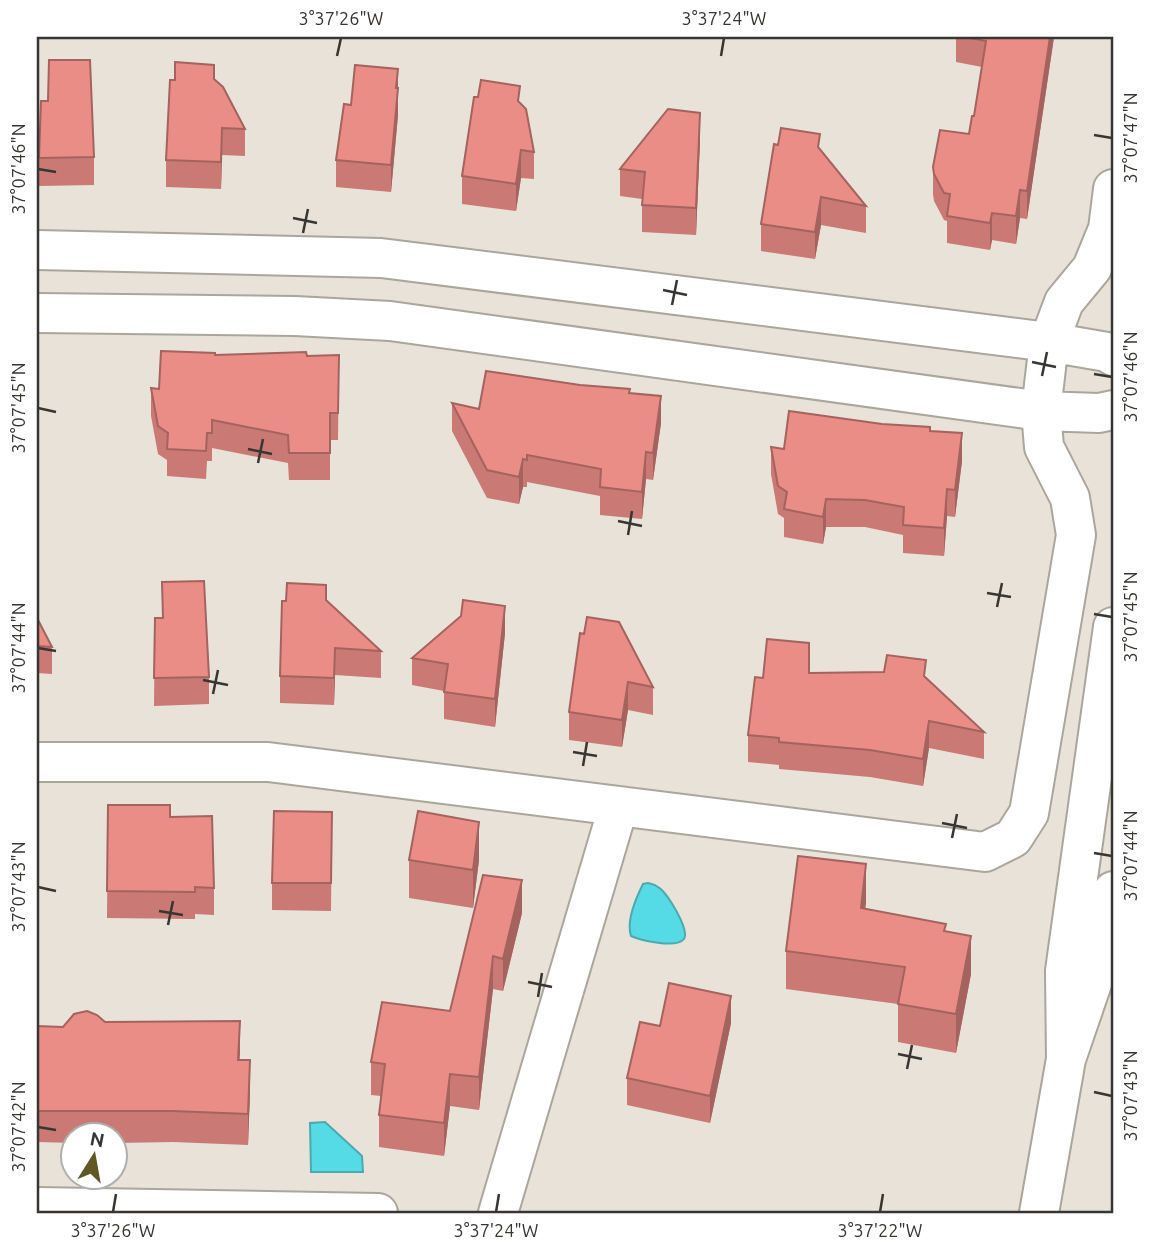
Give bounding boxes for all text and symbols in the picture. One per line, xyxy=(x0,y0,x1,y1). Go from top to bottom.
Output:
text: 3°37'26"W xyxy=(299,8,384,28)
text: 3°37'24"W xyxy=(682,8,767,28)
text: 37°07'47"N xyxy=(1120,92,1140,184)
text: 37°07'46"N xyxy=(8,123,28,215)
text: 37°07'46"N xyxy=(1120,331,1140,423)
text: 37°07'45"N xyxy=(8,362,28,454)
text: 37°07'45"N xyxy=(1120,571,1140,663)
text: 37°07'44"N xyxy=(8,602,28,694)
text: 37°07'44"N xyxy=(1120,810,1140,902)
text: 37°07'43"N xyxy=(8,841,28,933)
text: 37°07'43"N xyxy=(1120,1050,1140,1142)
text: 37°07'42"N xyxy=(8,1081,28,1173)
north arrow xyxy=(60,1120,130,1190)
text: N xyxy=(88,1127,106,1151)
text: 3°37'26"W xyxy=(71,1220,156,1240)
text: 3°37'24"W xyxy=(454,1220,539,1240)
text: 3°37'22"W xyxy=(838,1220,923,1240)

